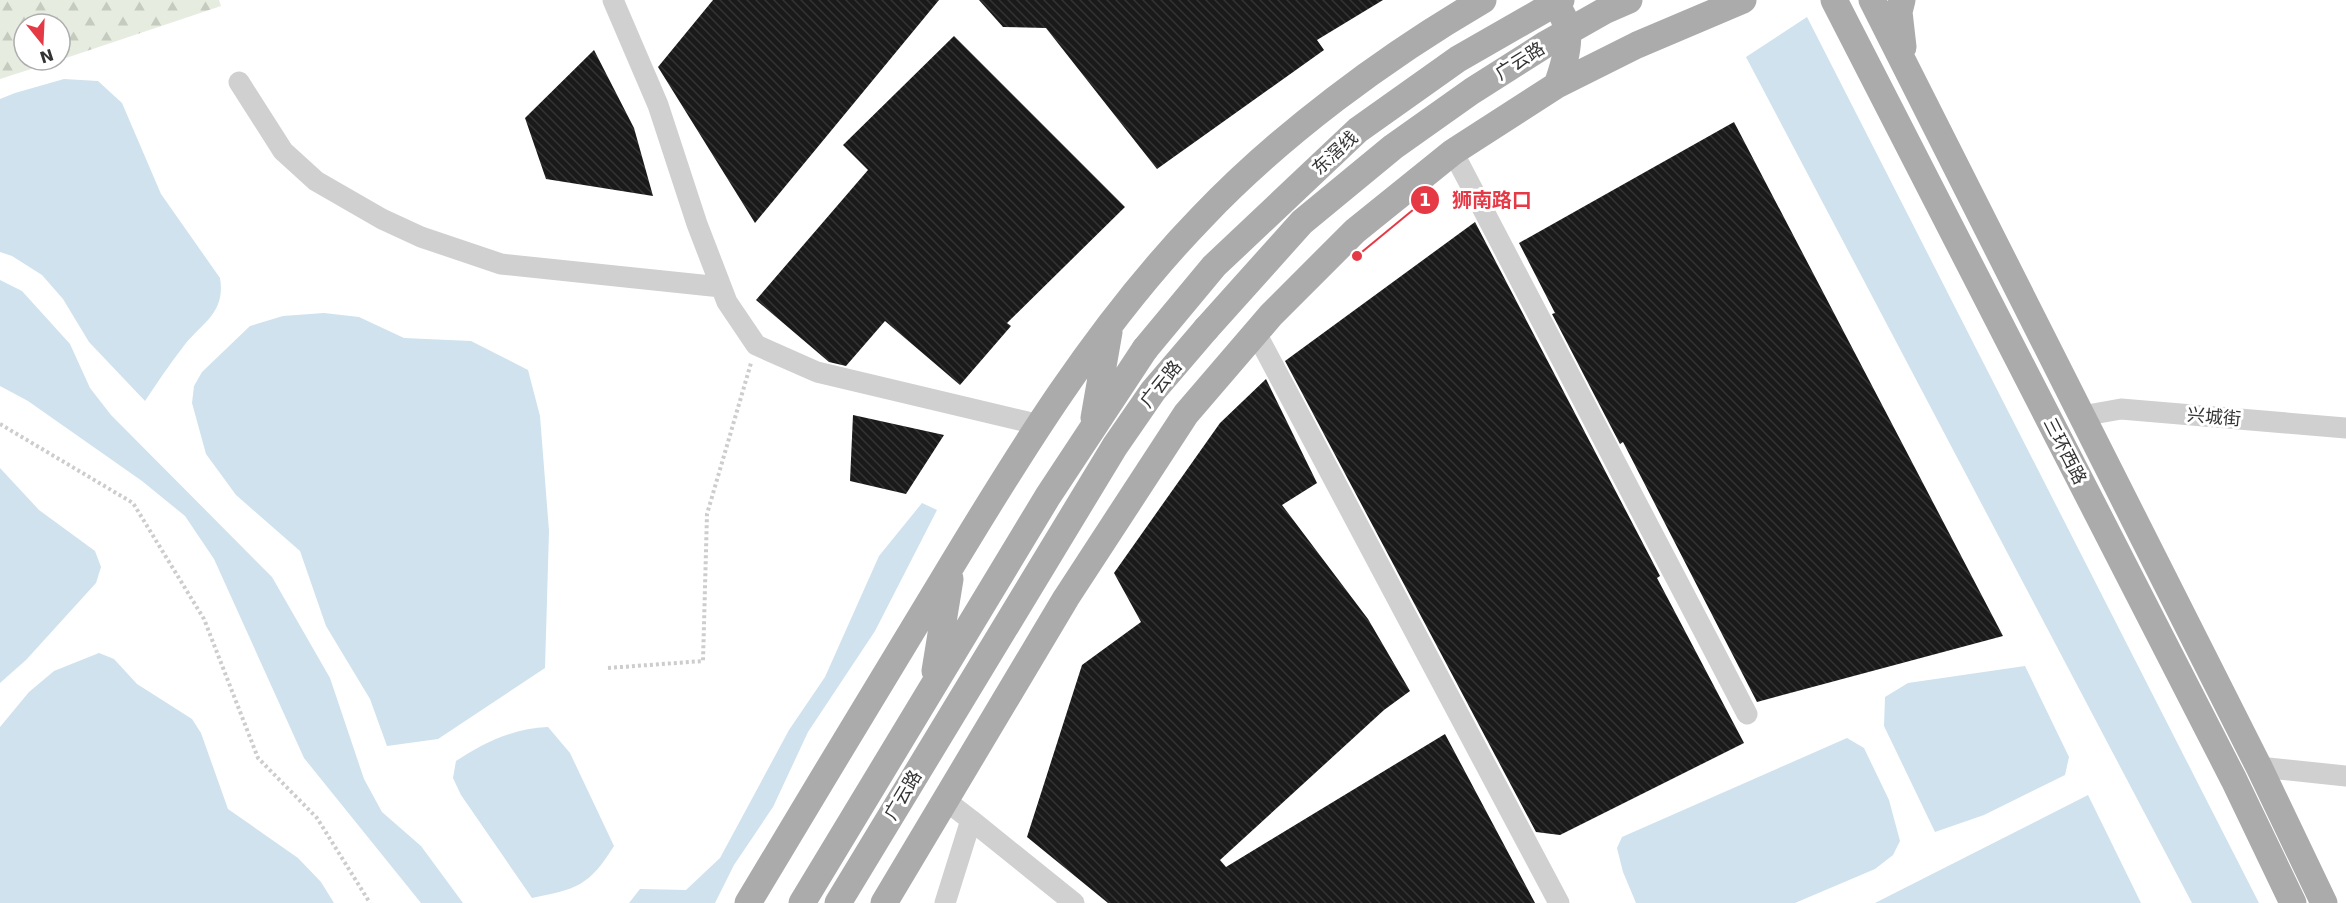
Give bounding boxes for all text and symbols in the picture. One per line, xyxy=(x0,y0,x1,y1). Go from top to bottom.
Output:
north arrow xyxy=(12,12,72,72)
street label: 广云路 xyxy=(1491,37,1548,84)
text: N xyxy=(37,45,56,67)
street label: 东滘线 xyxy=(1308,127,1362,179)
callout: 狮南路口 xyxy=(1410,181,1544,219)
text: 狮南路口 xyxy=(1452,188,1532,212)
text: 1 xyxy=(1419,189,1431,210)
street label: 广云路 xyxy=(1135,356,1186,411)
street label: 兴城街 xyxy=(2186,404,2242,429)
street label: 三环西路 xyxy=(2040,414,2091,488)
street label: 广云路 xyxy=(880,766,925,823)

